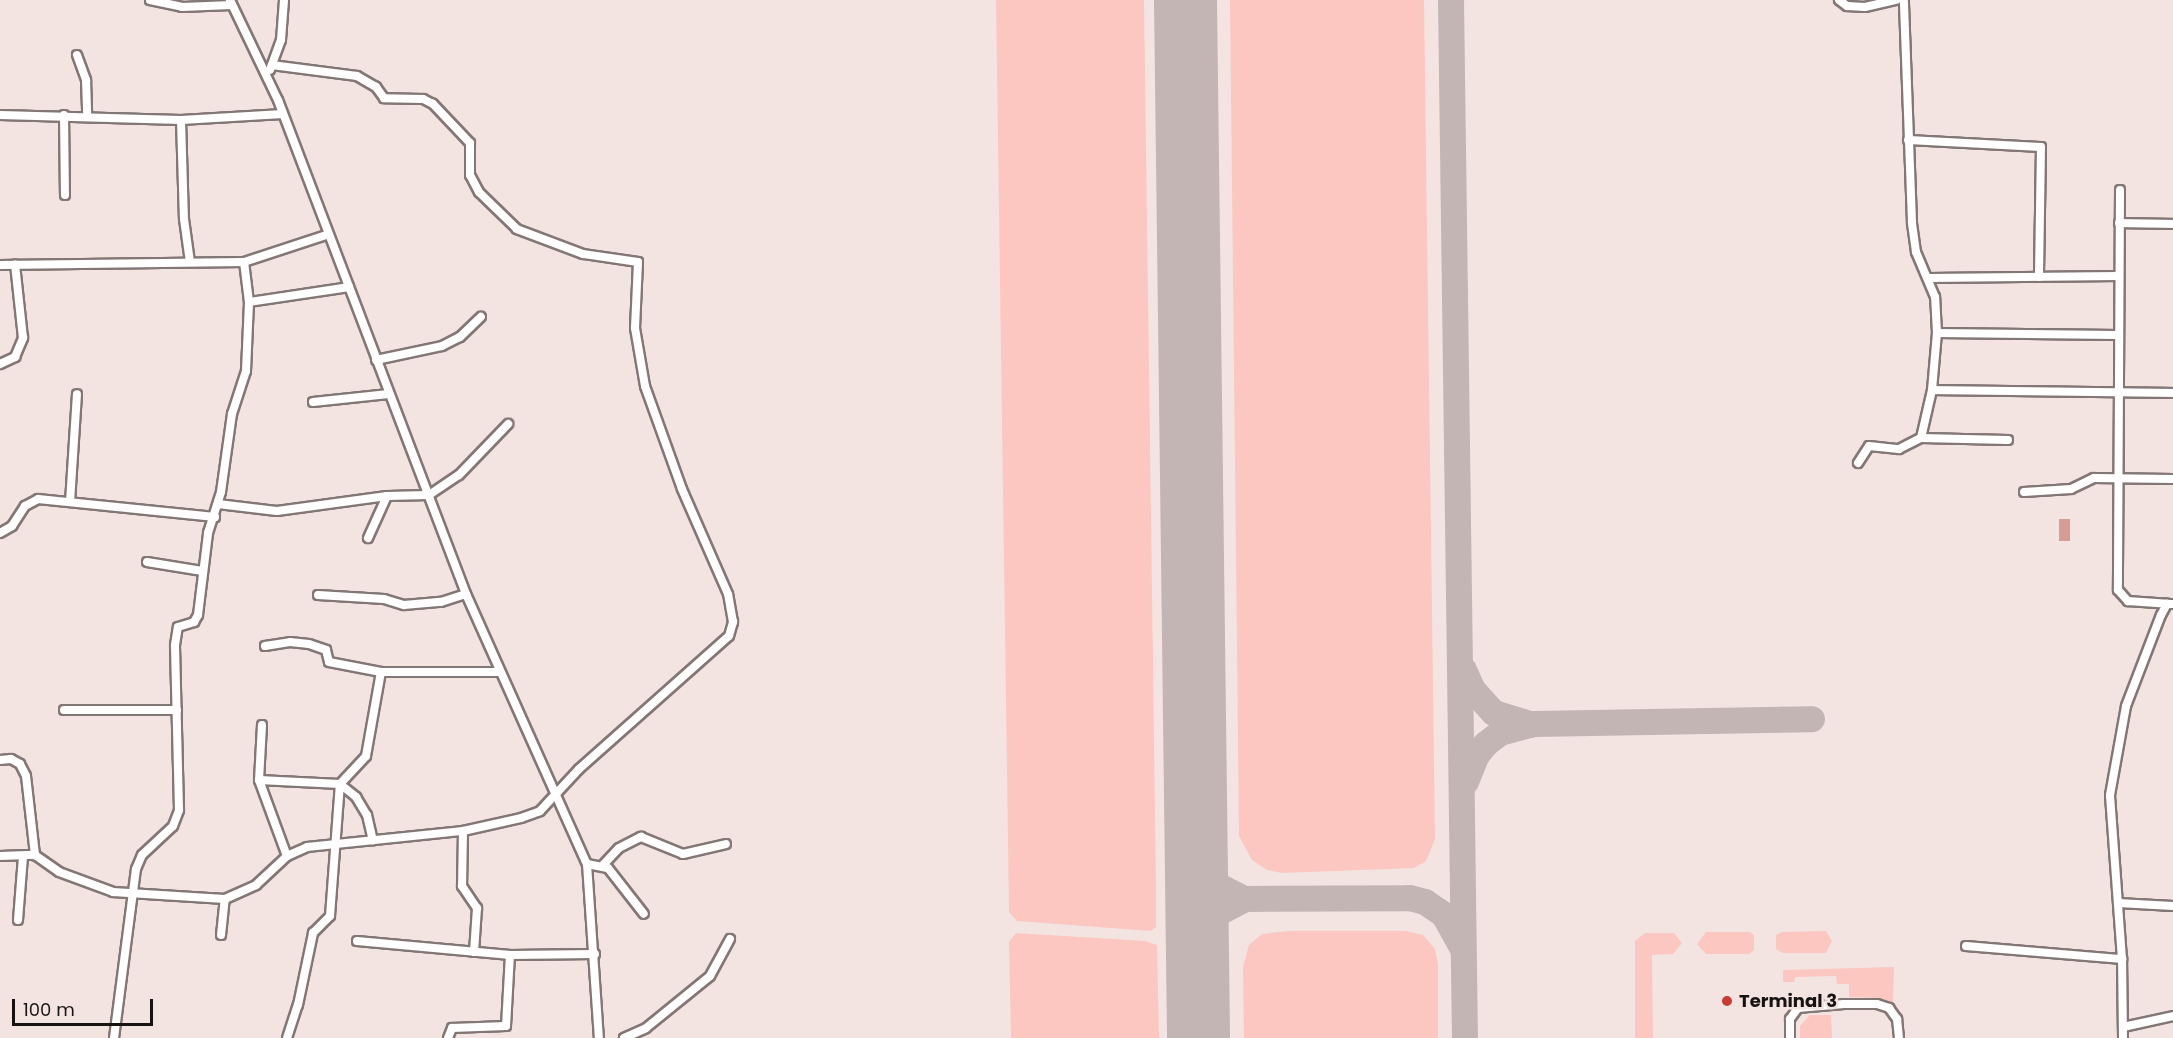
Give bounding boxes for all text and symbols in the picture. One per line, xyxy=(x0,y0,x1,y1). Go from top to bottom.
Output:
scale bar xyxy=(15,987,156,1025)
place label: Terminal 3 xyxy=(1739,990,1837,1012)
marker: Terminal 3 xyxy=(1720,994,1734,1008)
text: 100 m xyxy=(23,997,75,1022)

